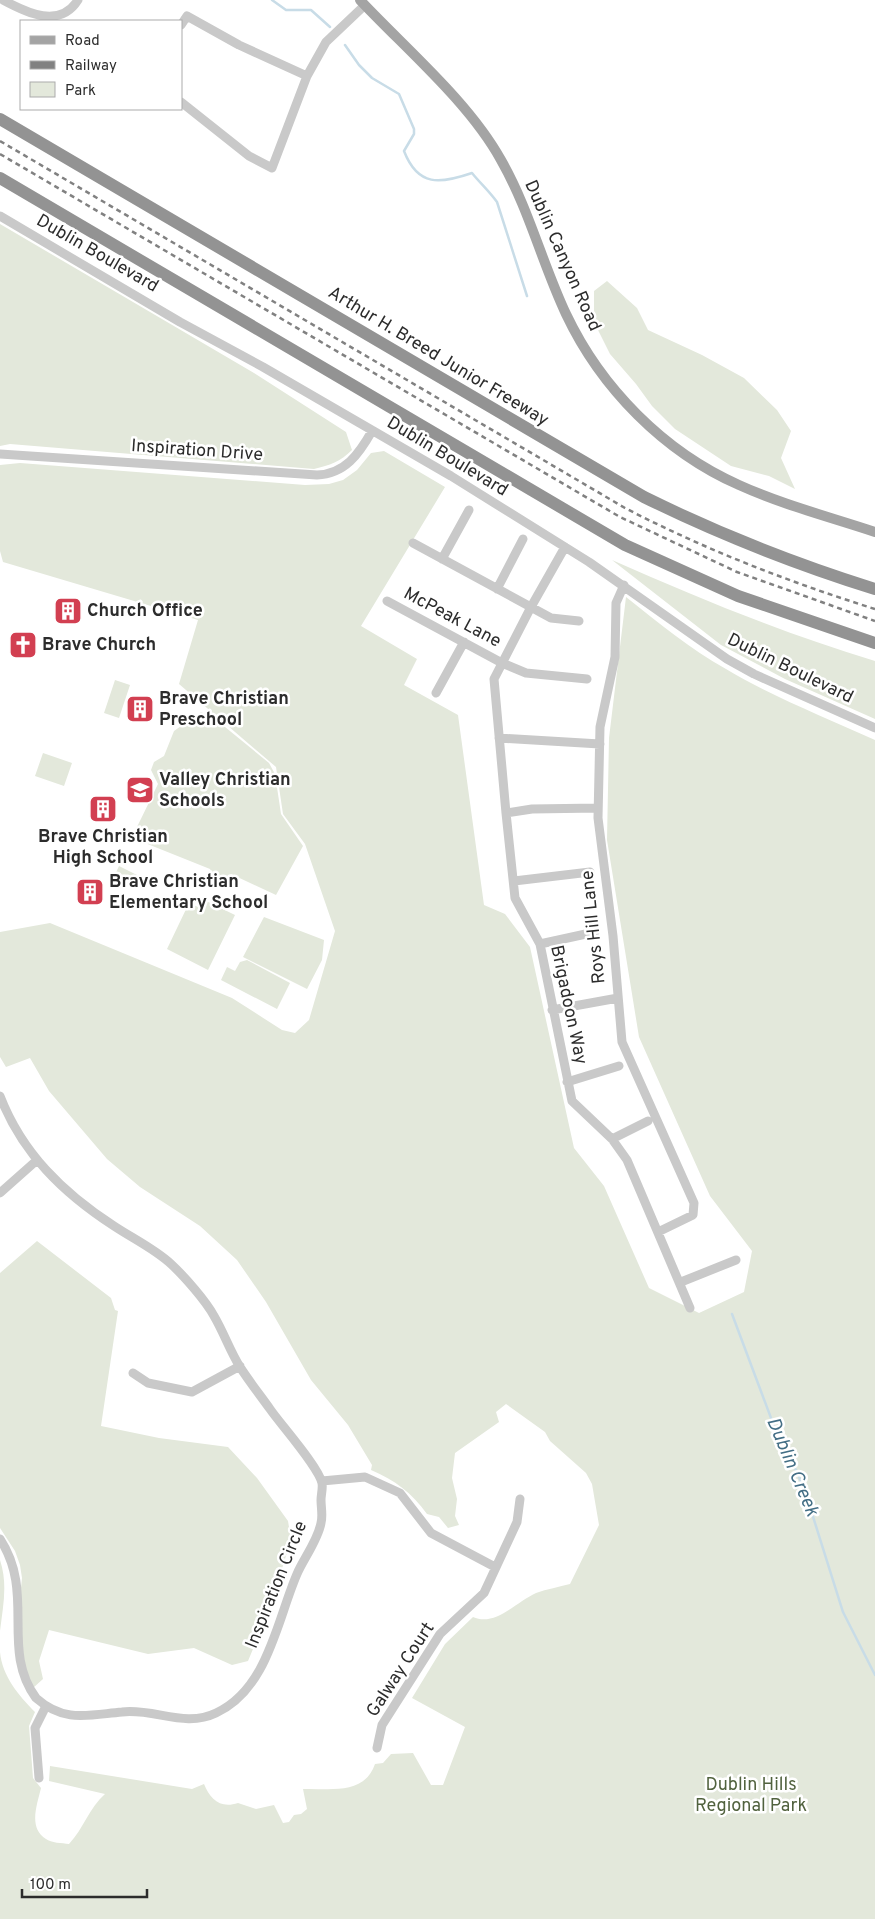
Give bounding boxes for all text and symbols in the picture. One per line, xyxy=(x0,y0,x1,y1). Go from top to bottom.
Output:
legend xyxy=(20,20,182,110)
text: Road xyxy=(65,32,100,51)
text: Railway xyxy=(65,57,117,76)
text: Park xyxy=(65,82,96,101)
street label: Dublin Canyon Road xyxy=(518,177,606,335)
street label: Dublin Boulevard xyxy=(32,210,162,298)
street label: Arthur H. Breed Junior Freeway xyxy=(323,282,553,432)
street label: Dublin Boulevard xyxy=(382,412,512,502)
street label: Inspiration Drive xyxy=(130,435,264,467)
street label: McPeak Lane xyxy=(399,583,505,653)
building icon: Church Office xyxy=(53,596,83,626)
place label: Church Office xyxy=(87,600,203,623)
street label: Dublin Boulevard xyxy=(723,629,857,709)
church icon: Brave Church xyxy=(8,630,38,660)
place label: Brave Church xyxy=(42,634,156,657)
place label: Brave Christian Preschool xyxy=(159,688,289,732)
building icon: Brave Christian Preschool xyxy=(125,694,155,724)
place label: Valley Christian Schools xyxy=(159,769,291,813)
school or university icon: Valley Christian Schools xyxy=(125,775,155,805)
building icon: Brave Christian High School xyxy=(88,794,118,824)
place label: Brave Christian High School xyxy=(38,826,168,870)
street label: Roys Hill Lane xyxy=(577,869,611,985)
place label: Brave Christian Elementary School xyxy=(109,871,268,915)
building icon: Brave Christian Elementary School xyxy=(75,877,105,907)
street label: Brigadoon Way xyxy=(544,943,592,1067)
water label: Dublin Creek xyxy=(760,1414,824,1520)
street label: Inspiration Circle xyxy=(241,1518,313,1652)
street label: Galway Court xyxy=(362,1618,440,1722)
park label: Dublin Hills Regional Park xyxy=(695,1774,807,1818)
scale bar xyxy=(22,1866,148,1898)
text: 100 m xyxy=(30,1876,71,1895)

